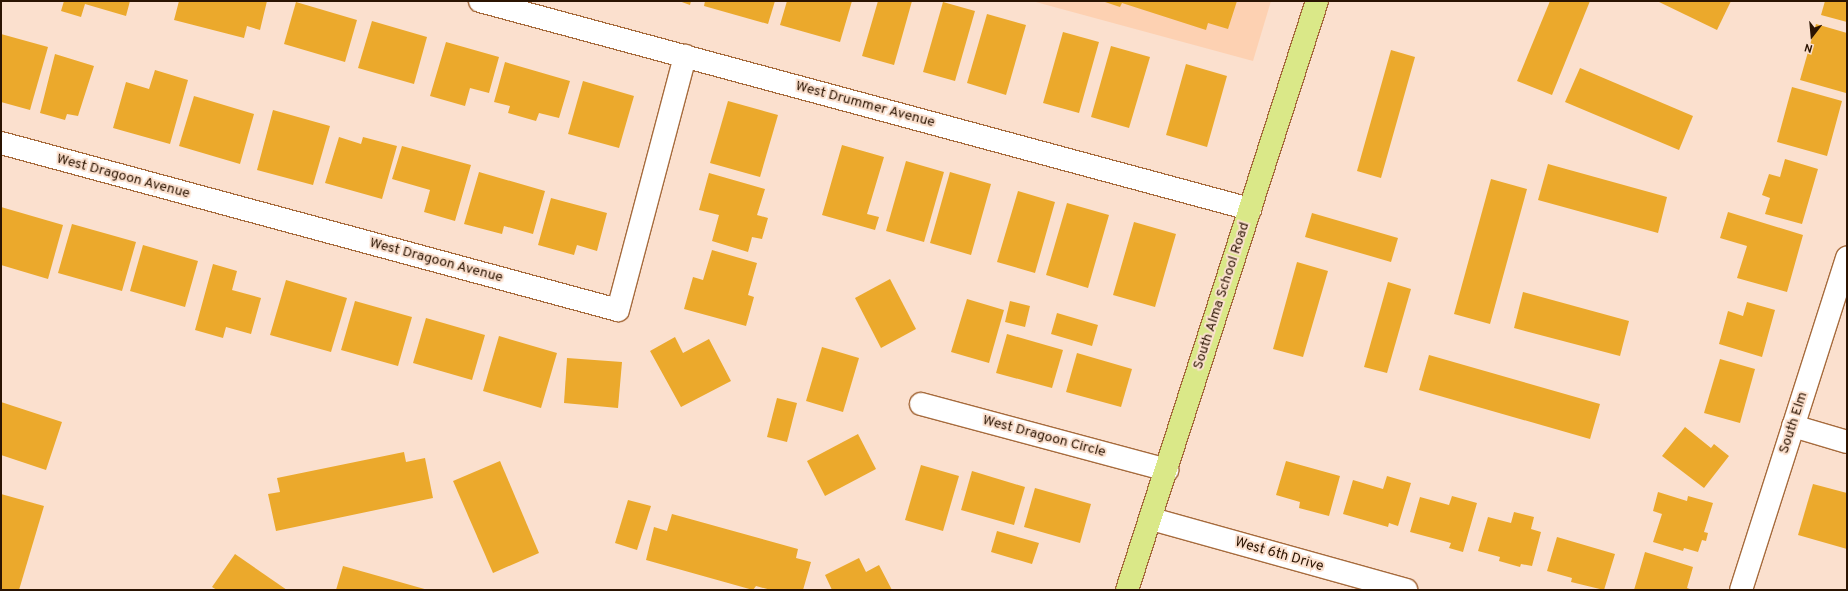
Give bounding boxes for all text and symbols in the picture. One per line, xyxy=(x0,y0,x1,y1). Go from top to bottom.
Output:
north arrow xyxy=(1792,16,1832,56)
text: N xyxy=(1803,40,1814,55)
street label: West Drummer Avenue xyxy=(793,78,937,132)
street label: West Dragoon Avenue xyxy=(54,151,192,203)
street label: South Alma School Road xyxy=(1190,220,1254,372)
street label: West Dragoon Avenue xyxy=(367,235,505,287)
street label: South Elm xyxy=(1776,390,1812,456)
street label: West Dragoon Circle xyxy=(981,412,1107,462)
street label: West 6th Drive xyxy=(1233,534,1325,576)

